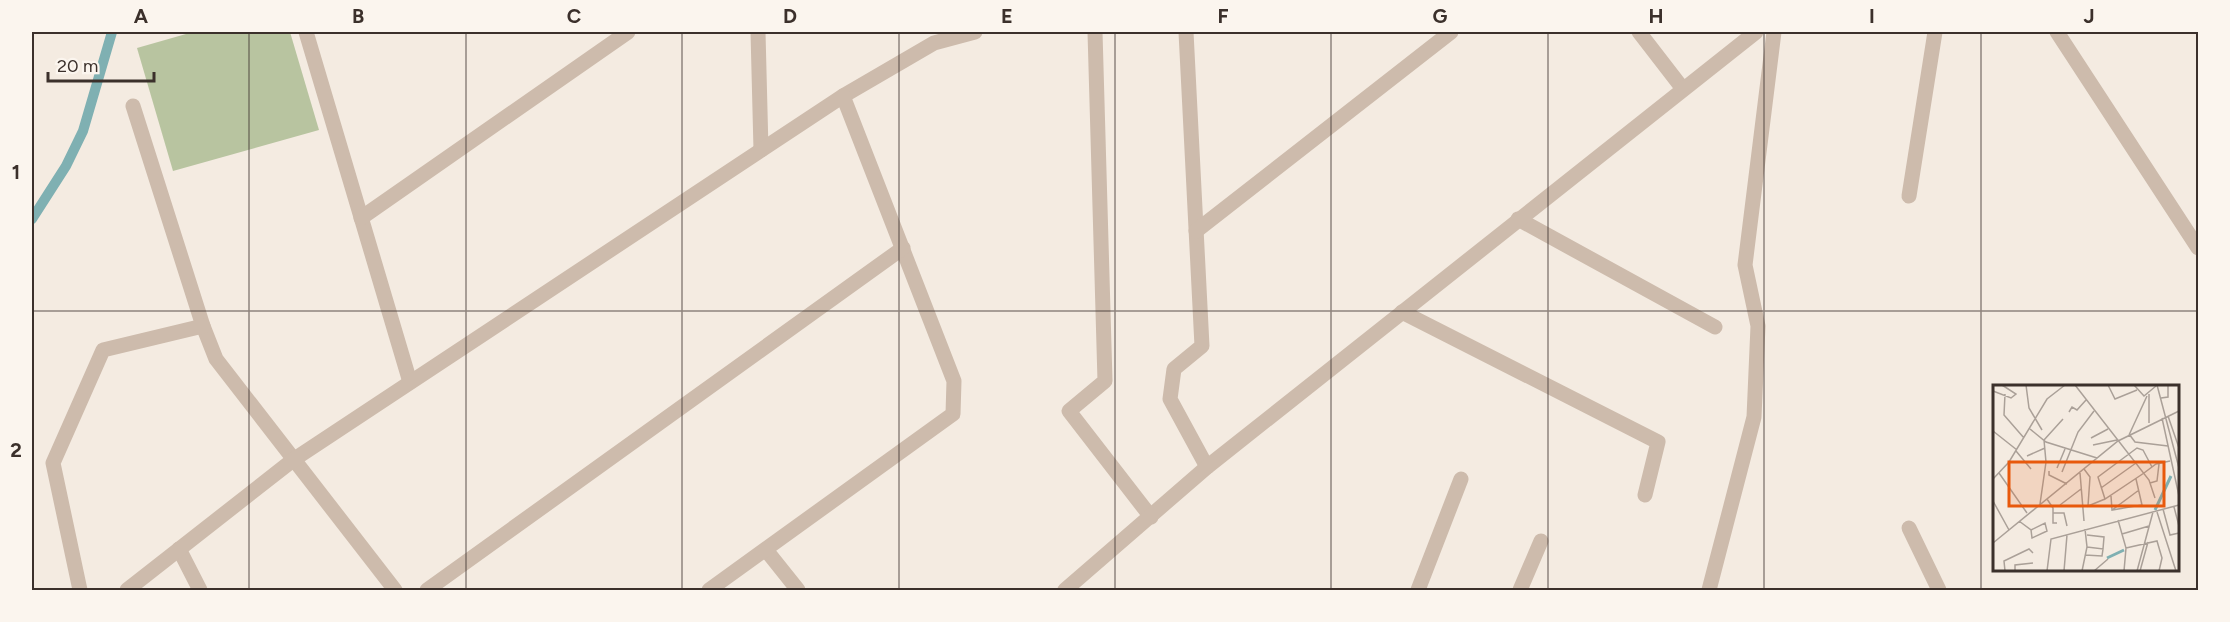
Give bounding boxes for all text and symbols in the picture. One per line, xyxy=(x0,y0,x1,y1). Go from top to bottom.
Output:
text: A xyxy=(134,4,149,28)
text: B xyxy=(352,4,364,28)
text: C xyxy=(567,4,581,28)
text: D xyxy=(783,4,797,28)
text: E xyxy=(1001,4,1013,28)
text: F xyxy=(1217,4,1229,28)
text: G xyxy=(1433,4,1448,28)
text: H xyxy=(1649,4,1664,28)
text: I xyxy=(1869,4,1875,28)
text: J xyxy=(2083,4,2095,28)
scale bar xyxy=(48,45,154,83)
text: 20 m xyxy=(57,55,98,77)
text: 1 xyxy=(12,160,20,184)
inset map xyxy=(1993,385,2179,571)
text: 2 xyxy=(10,438,22,462)

